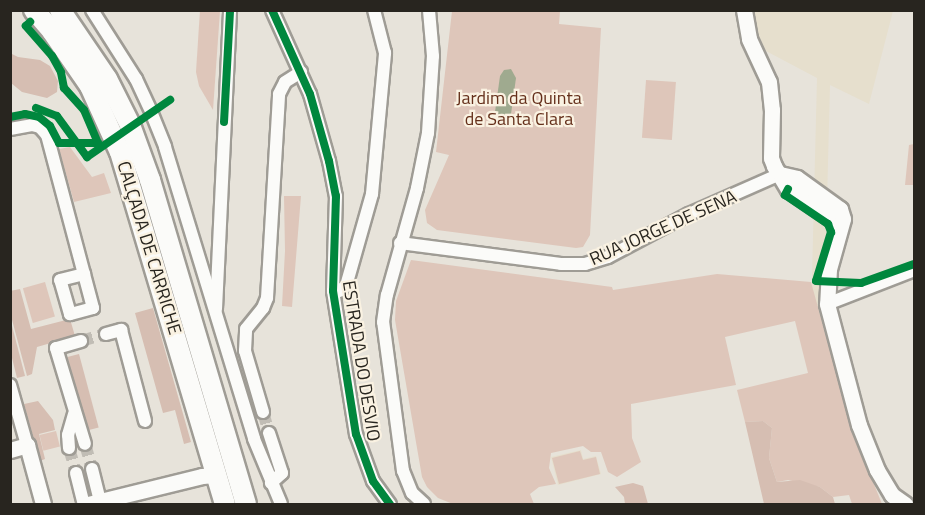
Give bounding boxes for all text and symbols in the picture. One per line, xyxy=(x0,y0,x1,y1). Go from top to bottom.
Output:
park label: Jardim da Quinta de Santa Clara xyxy=(456,88,582,130)
street label: CALÇADA DE CARRICHE xyxy=(112,159,186,337)
street label: RUA JORGE DE SENA xyxy=(586,186,740,270)
street label: ESTRADA DO DESVIO xyxy=(338,279,384,443)

